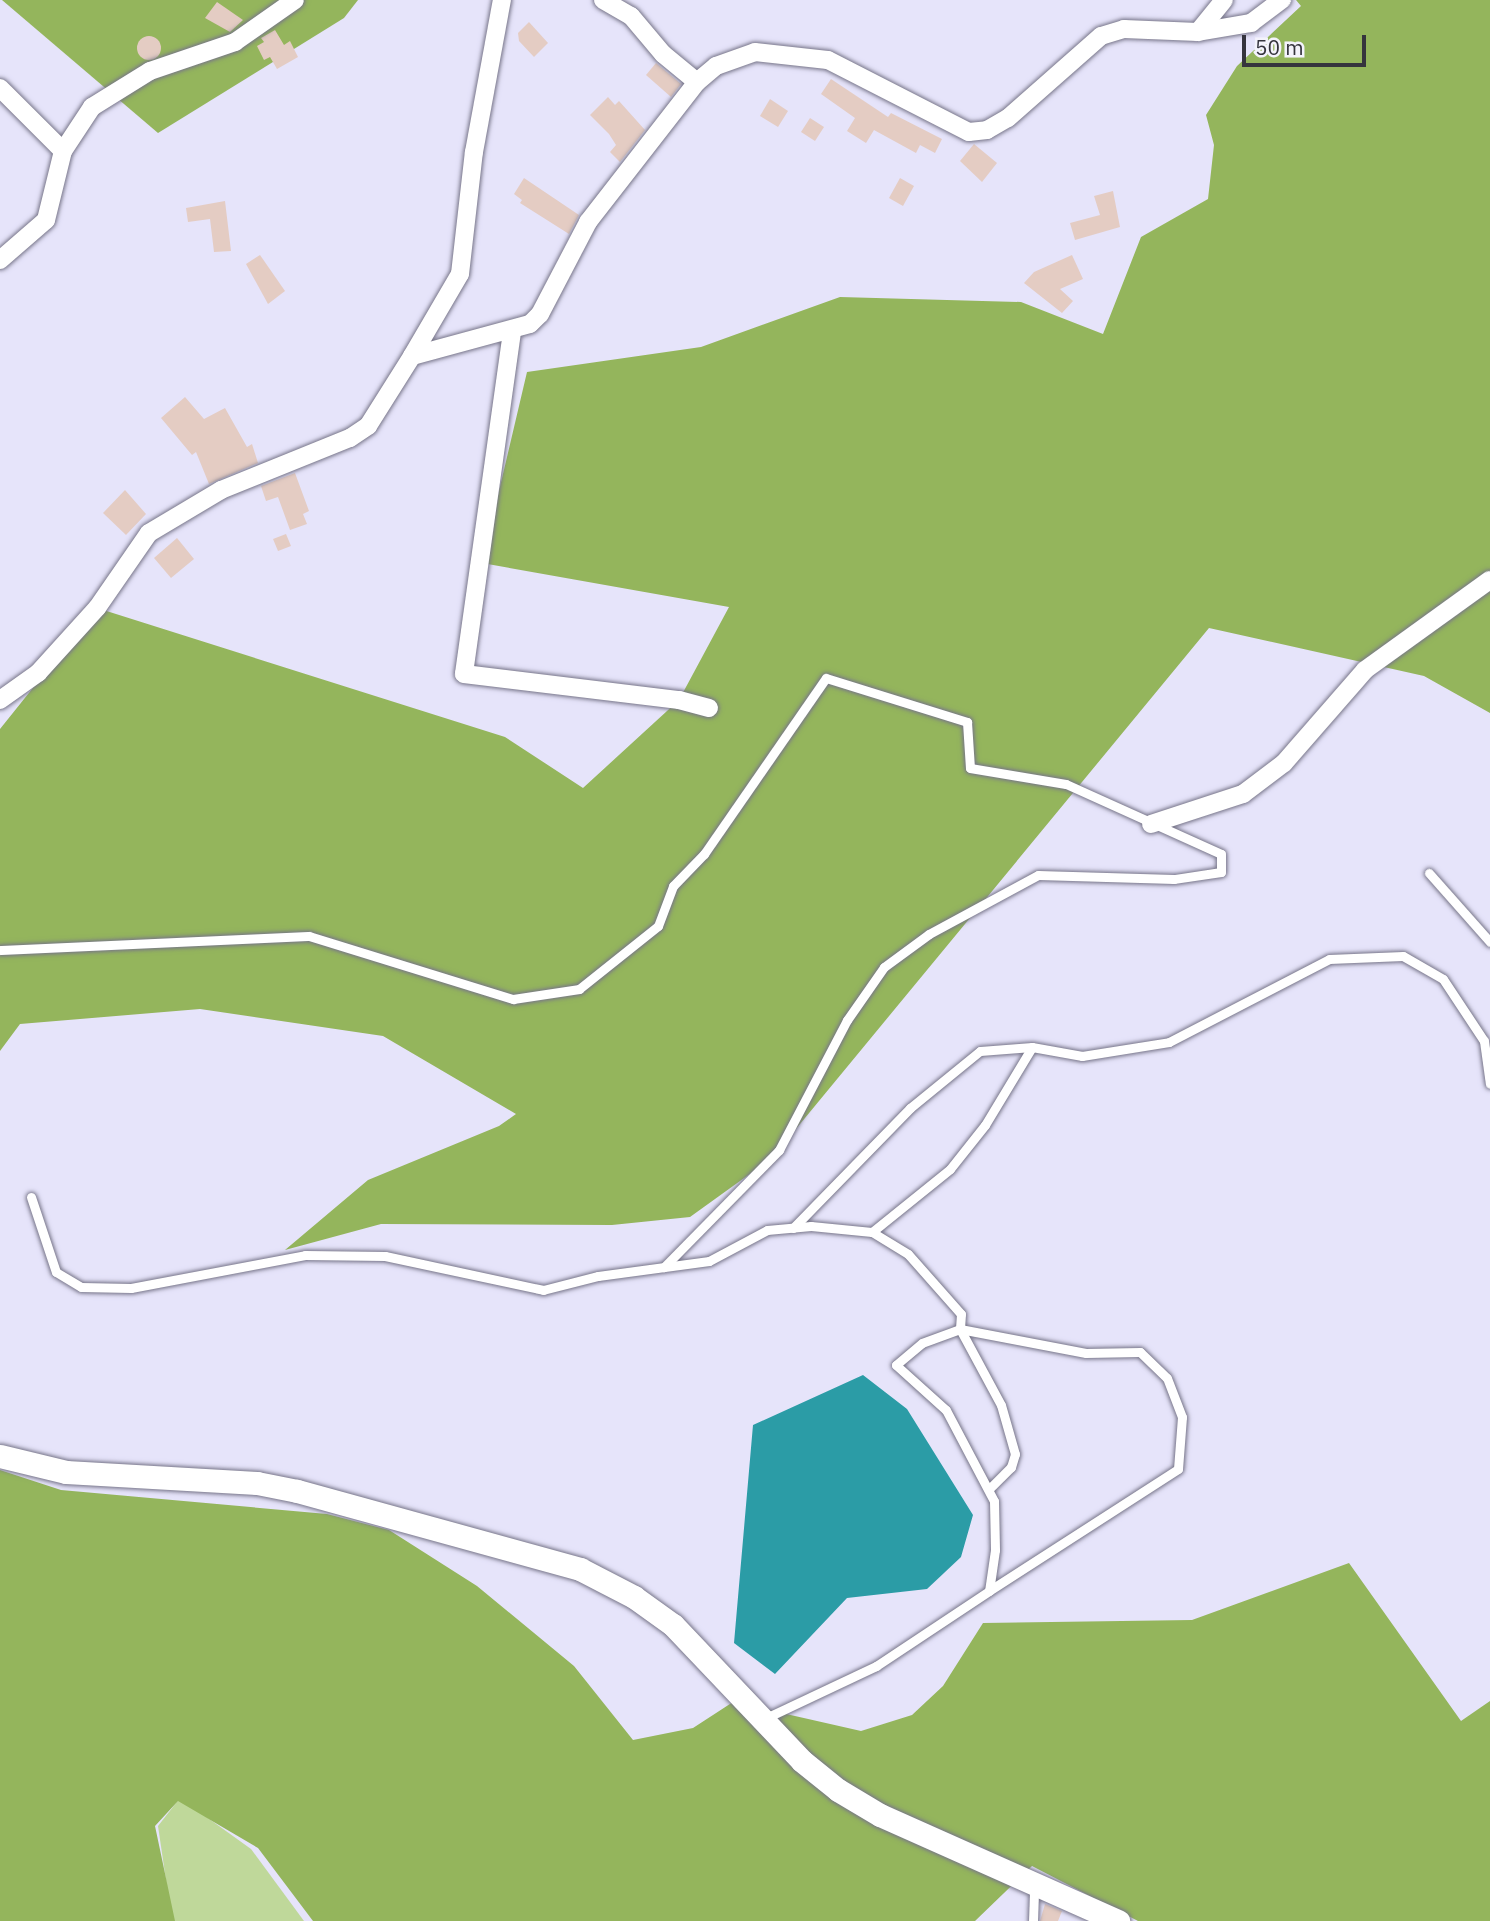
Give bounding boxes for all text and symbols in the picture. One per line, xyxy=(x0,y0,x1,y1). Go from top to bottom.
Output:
scale bar xyxy=(1245,21,1369,65)
text: 50 m xyxy=(1255,33,1304,61)

